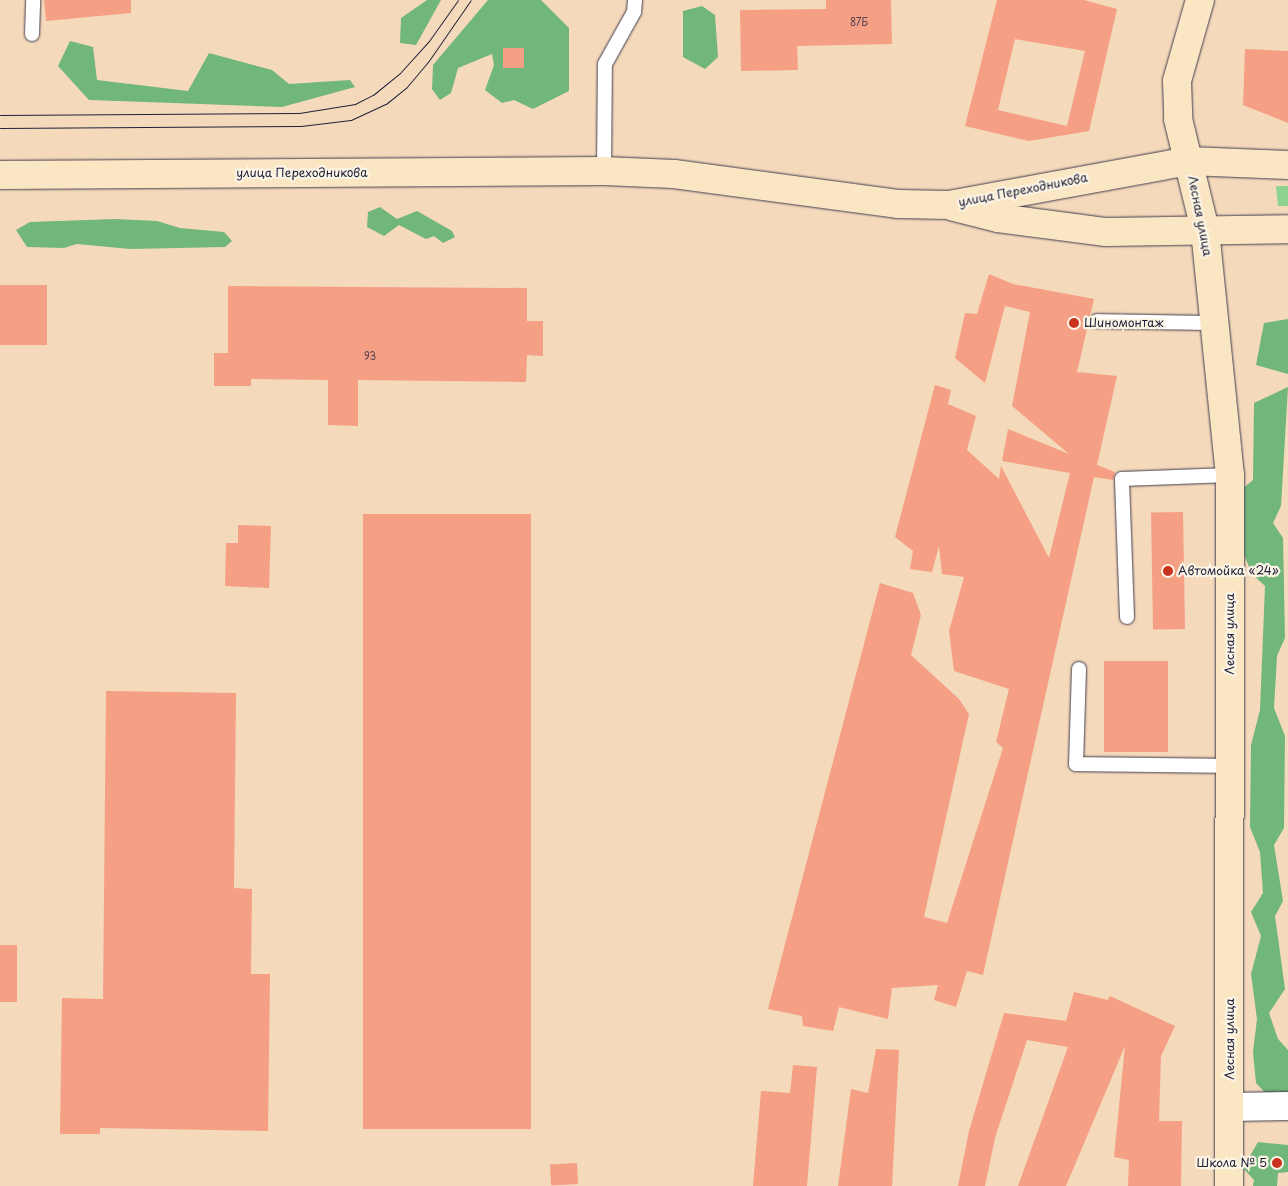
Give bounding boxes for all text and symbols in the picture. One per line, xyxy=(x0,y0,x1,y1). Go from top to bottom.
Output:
house number: 87Б xyxy=(850,16,868,28)
street label: улица Переходникова xyxy=(236,166,368,180)
street label: улица Переходникова xyxy=(957,170,1089,210)
street label: Лесная улица xyxy=(1185,174,1215,258)
place label: Шиномонтаж xyxy=(1084,316,1163,330)
marker: Шиномонтаж xyxy=(1068,317,1080,329)
house number: 93 xyxy=(364,350,376,362)
place label: Автомойка «24» xyxy=(1178,564,1279,578)
marker: Автомойка «24» xyxy=(1162,565,1174,577)
street label: Лесная улица xyxy=(1223,593,1237,675)
street label: Лесная улица xyxy=(1223,998,1237,1080)
place label: Школа № 5 xyxy=(1196,1156,1267,1170)
marker: Школа № 5 xyxy=(1271,1157,1283,1169)

